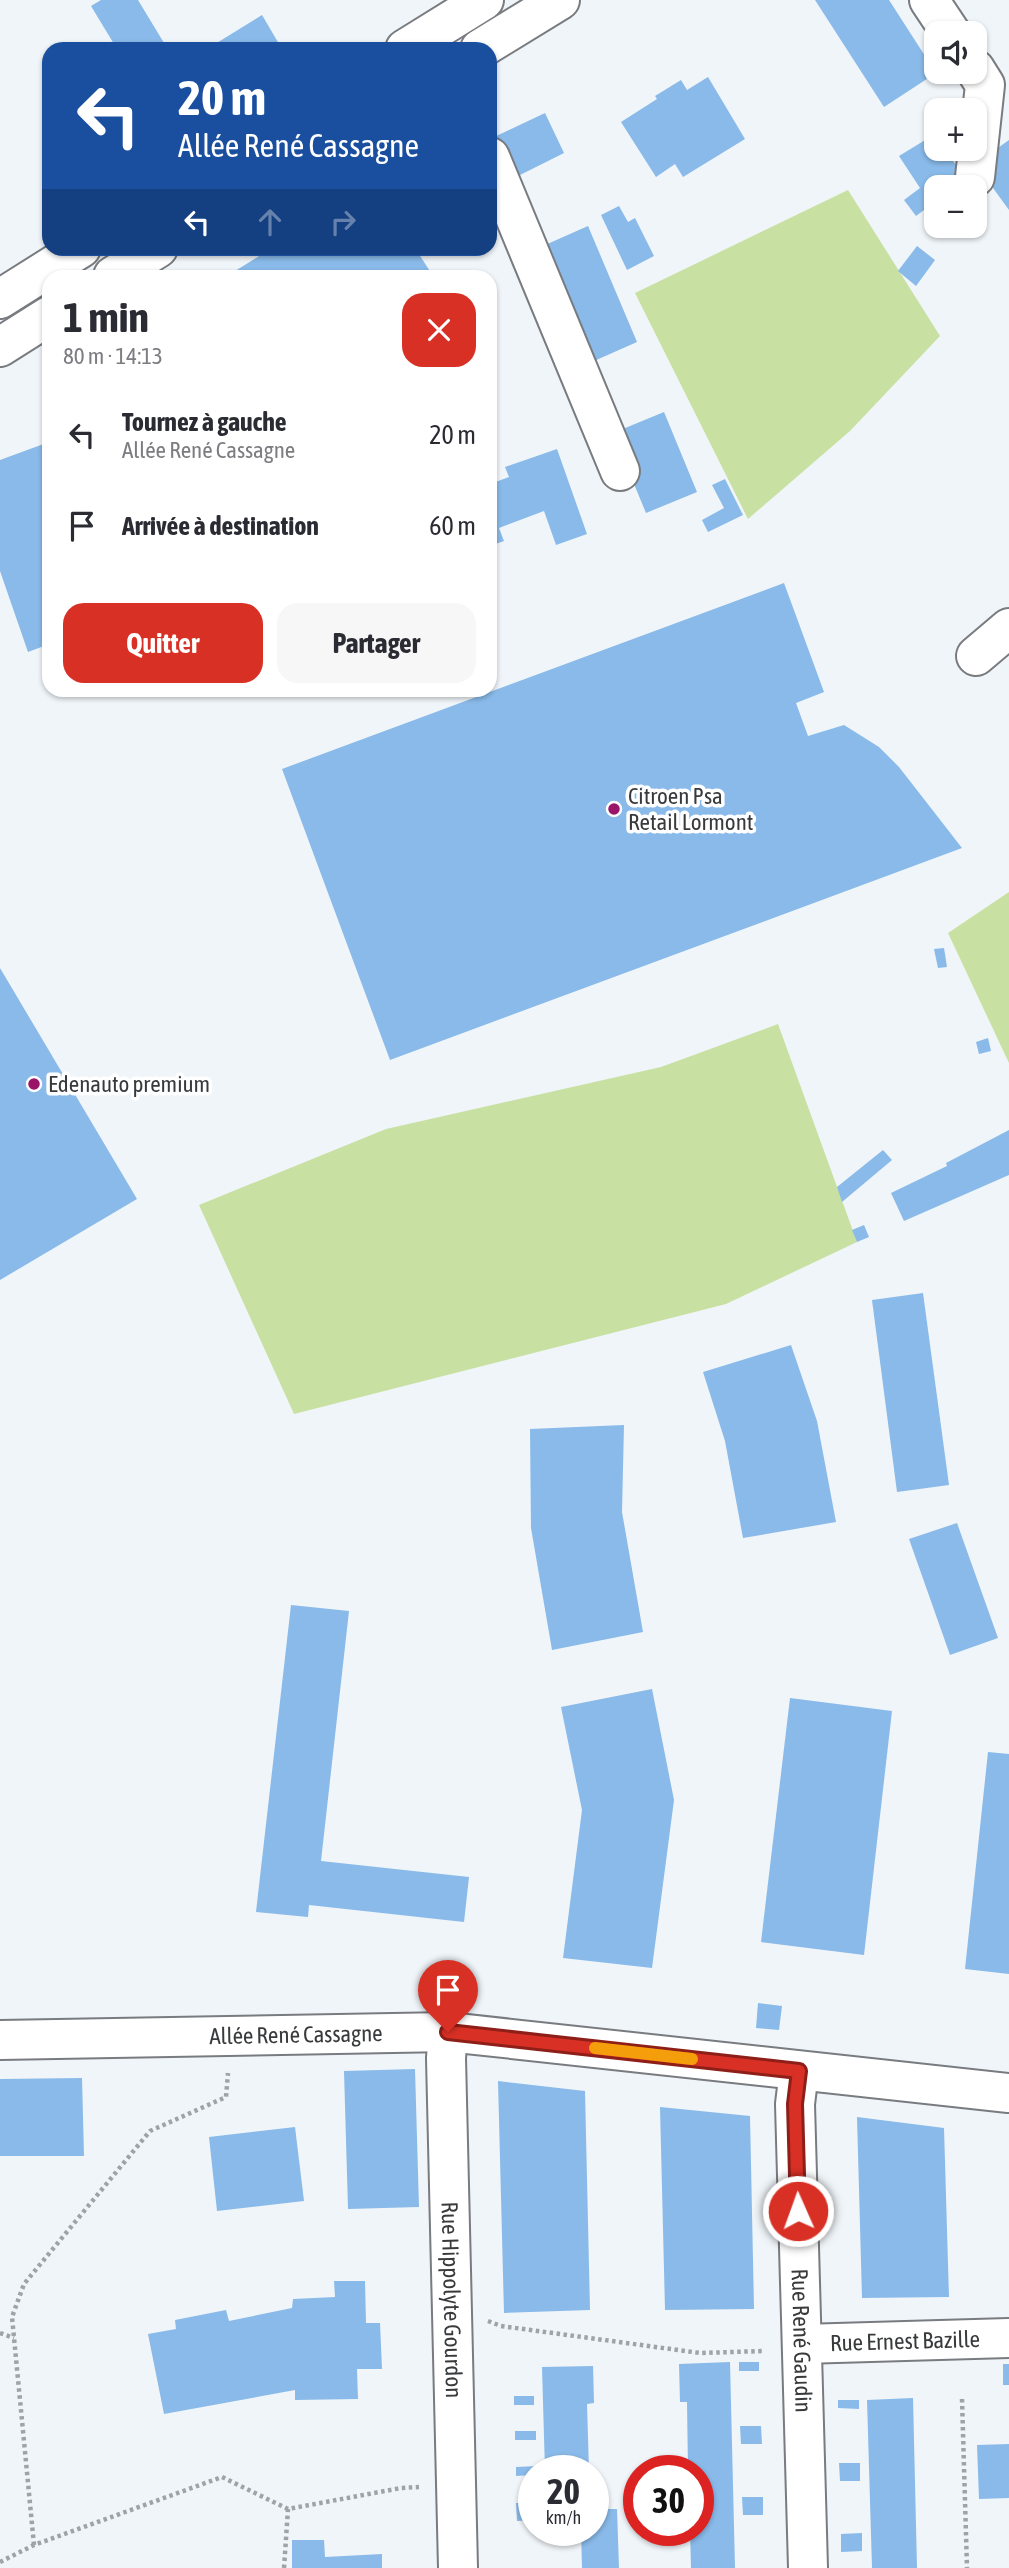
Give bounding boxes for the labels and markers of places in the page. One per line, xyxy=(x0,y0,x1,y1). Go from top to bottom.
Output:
place label: Citroen Psa Retail Lormont xyxy=(628,783,753,835)
marker: Citroen Psa Retail Lormont xyxy=(606,801,622,817)
place label: Edenauto premium xyxy=(48,1071,210,1097)
marker: Edenauto premium xyxy=(26,1076,42,1092)
pin xyxy=(418,1960,478,2032)

